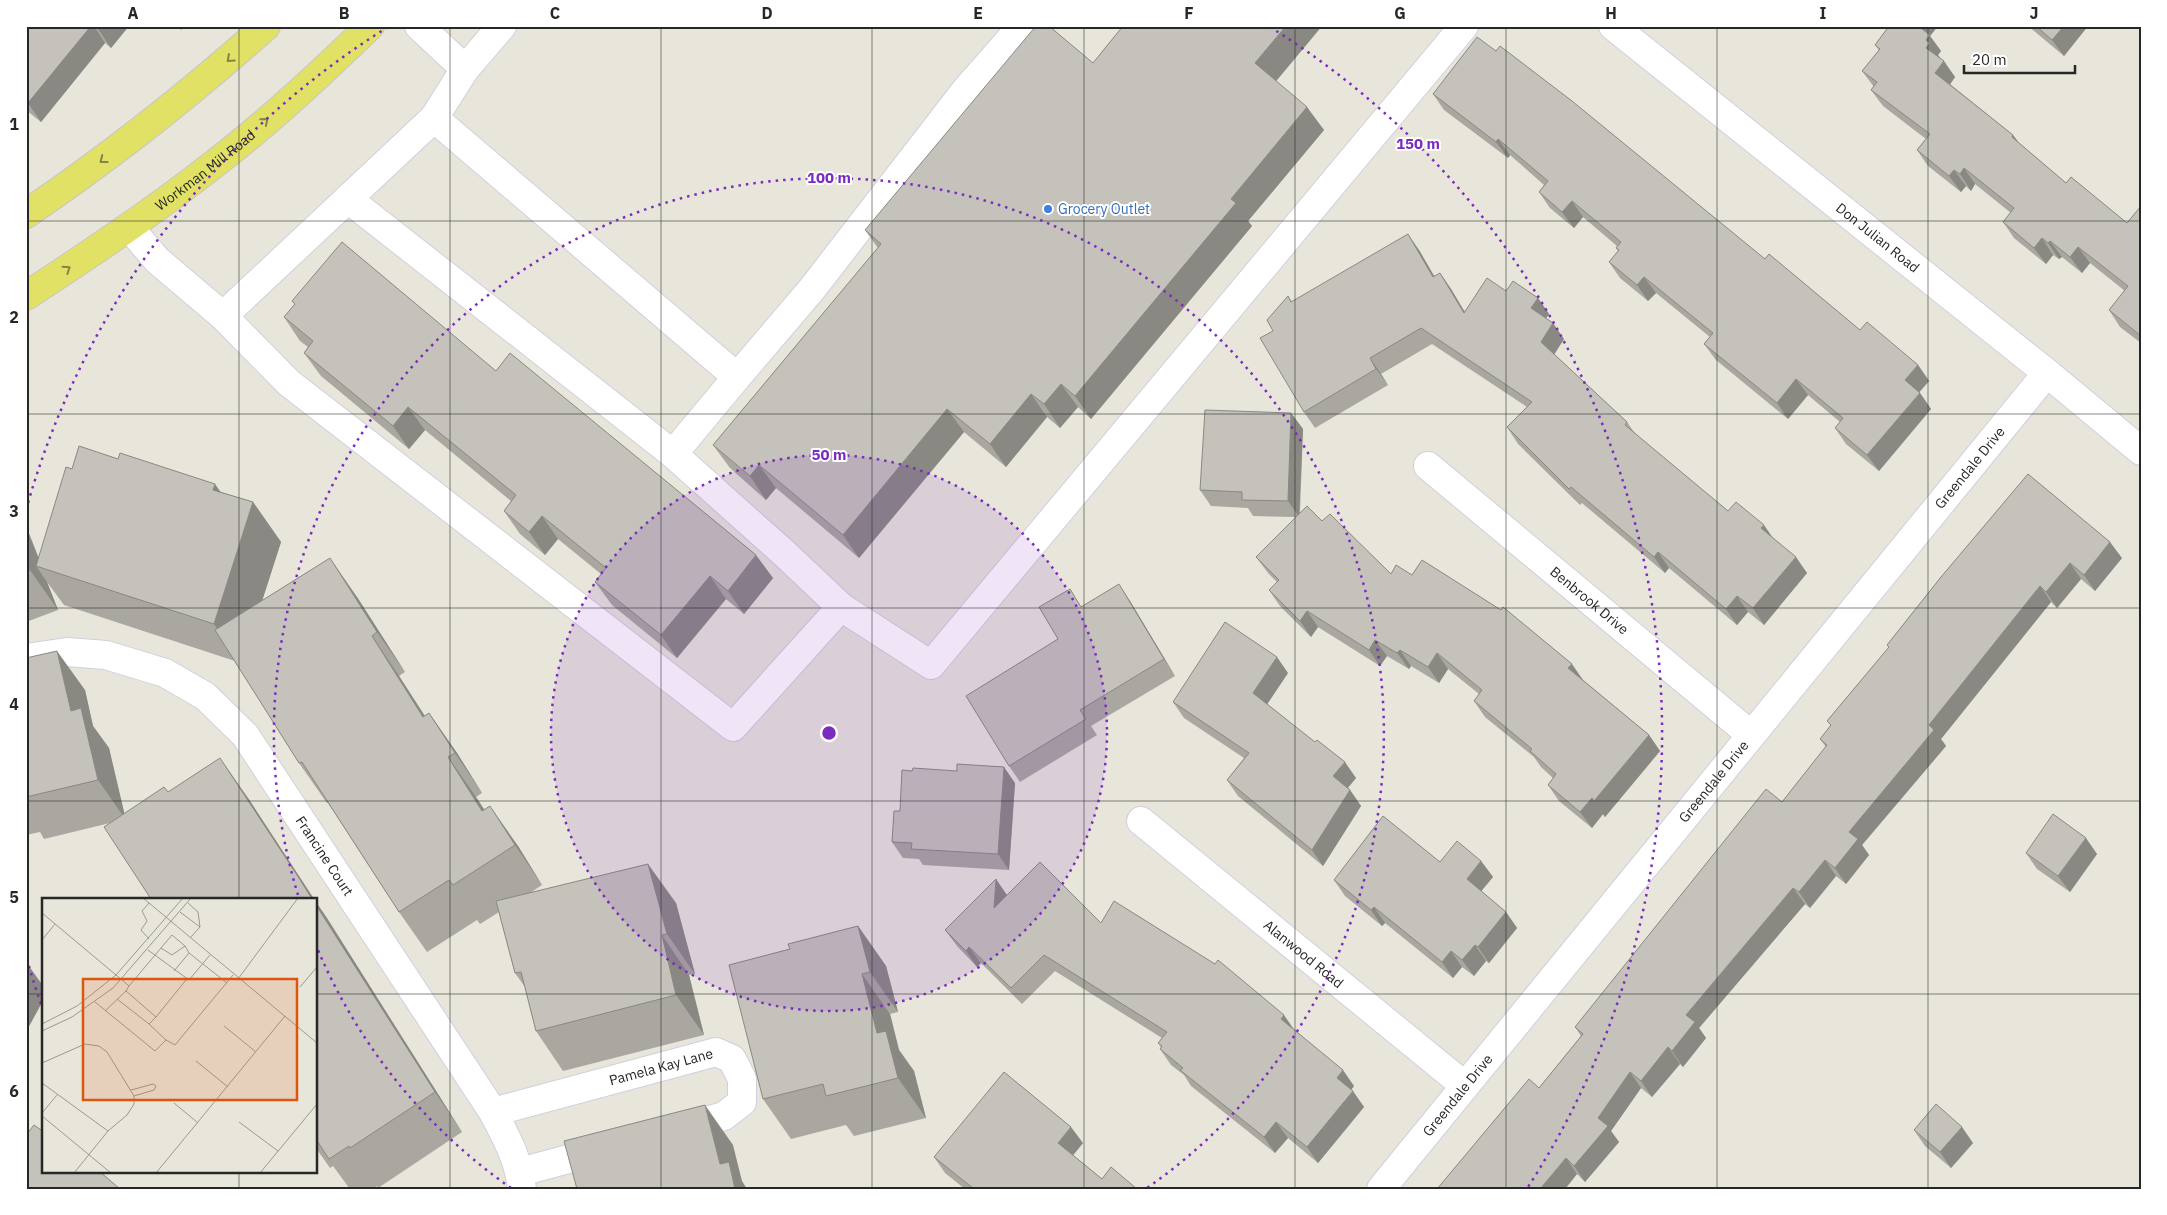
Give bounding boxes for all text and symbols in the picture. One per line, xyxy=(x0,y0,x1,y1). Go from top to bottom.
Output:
text: A xyxy=(128,3,139,23)
text: B xyxy=(339,3,350,23)
text: C xyxy=(550,3,560,23)
text: D xyxy=(761,3,773,23)
text: E xyxy=(973,3,983,23)
text: F xyxy=(1184,3,1194,23)
text: G xyxy=(1394,3,1406,23)
text: H xyxy=(1605,3,1617,23)
text: I xyxy=(1820,3,1827,23)
text: J xyxy=(2030,3,2038,23)
scale bar xyxy=(1964,42,2076,74)
text: 20 m xyxy=(1972,50,2007,69)
one-way arrow xyxy=(226,53,235,62)
text: 1 xyxy=(9,114,19,134)
one-way arrow xyxy=(259,119,268,127)
street label: Workman Mill Road xyxy=(152,126,259,214)
text: 150 m xyxy=(1396,134,1440,153)
one-way arrow xyxy=(99,154,109,163)
text: 100 m xyxy=(807,168,851,187)
street label: Don Julian Road xyxy=(1832,199,1923,277)
place label: Grocery Outlet xyxy=(1058,200,1150,218)
marker: Grocery Outlet xyxy=(1042,203,1054,215)
one-way arrow xyxy=(61,266,71,275)
text: 2 xyxy=(9,307,19,327)
street label: Greendale Drive xyxy=(1931,423,2009,513)
text: 50 m xyxy=(812,445,846,464)
text: 3 xyxy=(9,501,19,521)
street label: Benbrook Drive xyxy=(1546,562,1633,638)
text: 4 xyxy=(9,694,19,714)
centre of rings xyxy=(820,724,838,742)
street label: Greendale Drive xyxy=(1675,736,1753,826)
street label: Francine Court xyxy=(292,812,357,899)
text: 5 xyxy=(9,887,19,907)
inset map xyxy=(42,898,318,1172)
street label: Alanwood Road xyxy=(1260,916,1347,992)
street label: Pamela Kay Lane xyxy=(607,1044,715,1089)
street label: Greendale Drive xyxy=(1419,1050,1497,1140)
text: 6 xyxy=(9,1081,19,1101)

